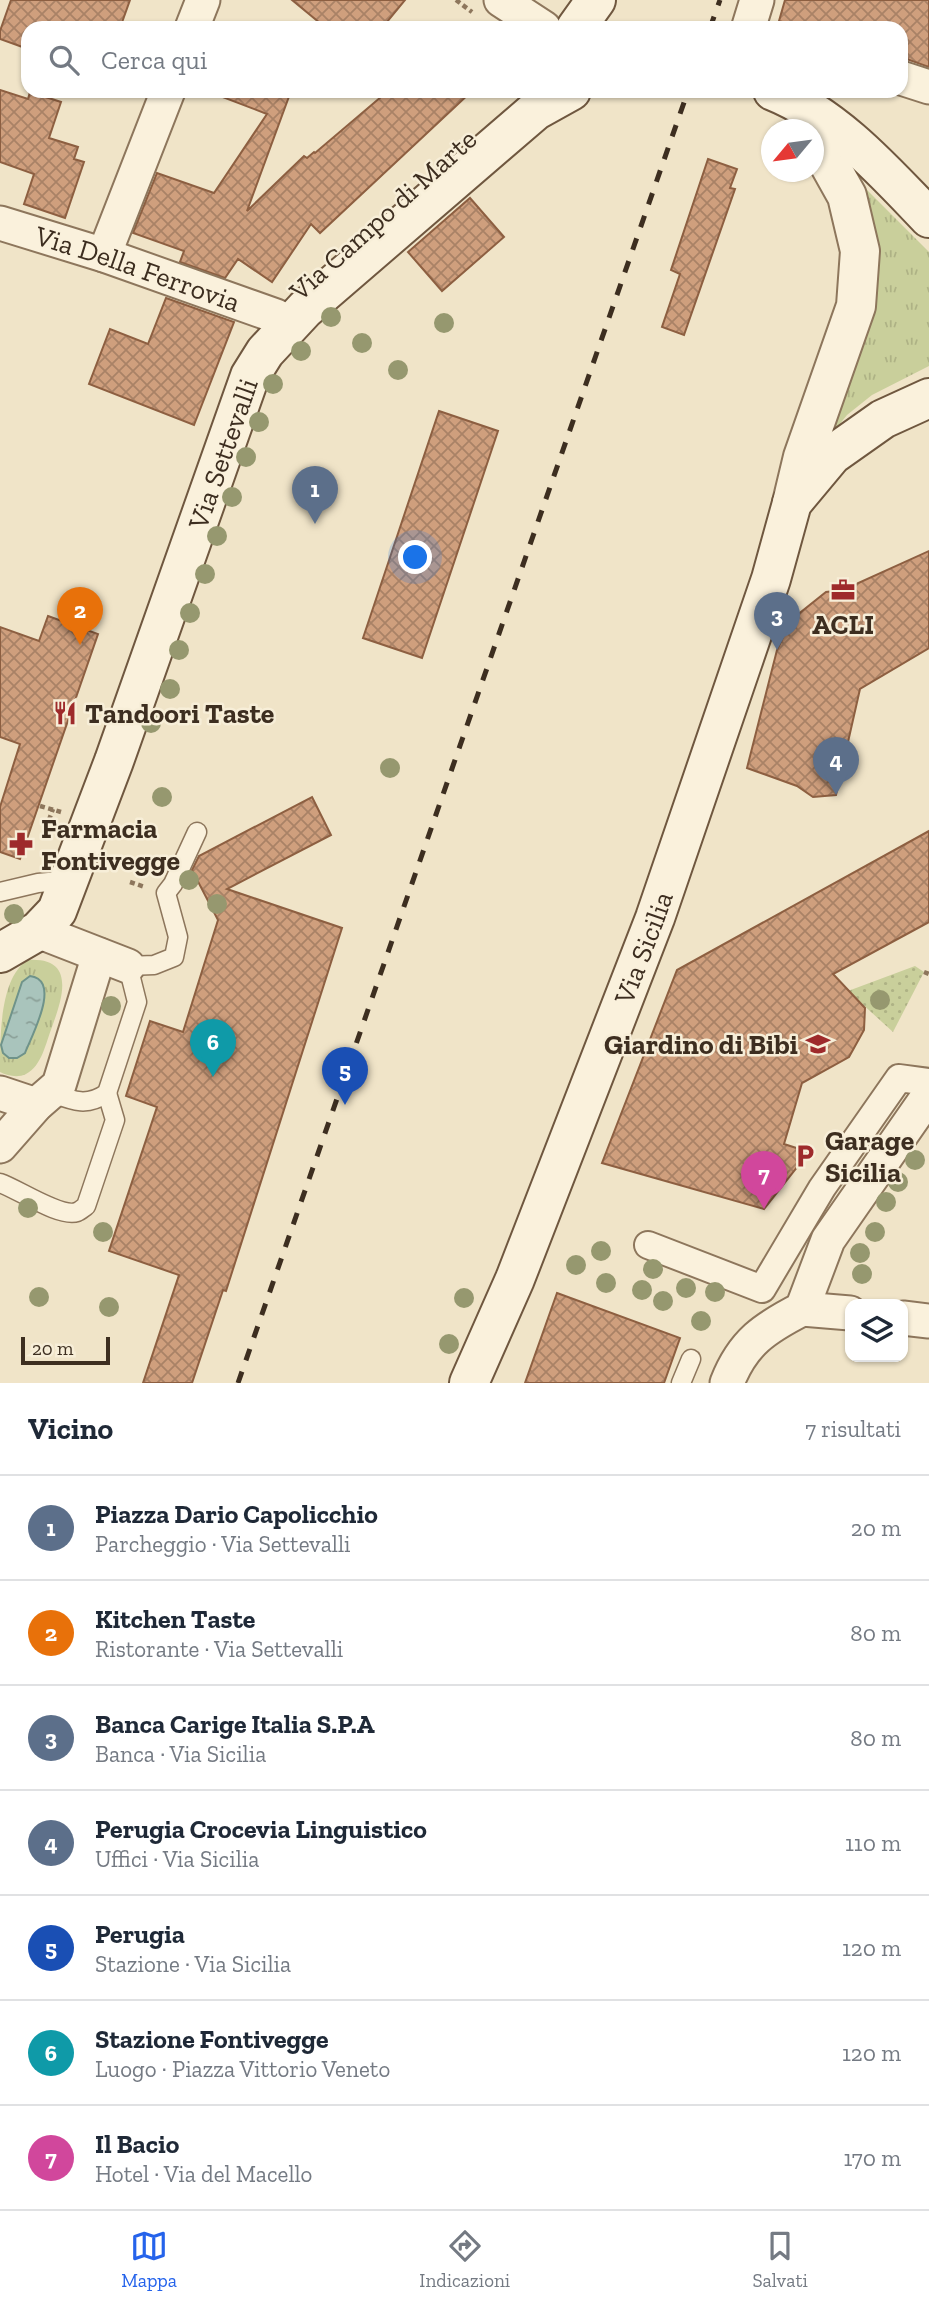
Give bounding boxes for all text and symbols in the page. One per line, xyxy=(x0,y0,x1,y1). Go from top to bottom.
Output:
search box xyxy=(21,21,908,98)
icon: search xyxy=(45,41,83,79)
text: Cerca qui xyxy=(101,44,207,76)
north arrow xyxy=(761,119,824,182)
street label: Via Campo di Marte xyxy=(282,122,483,308)
street label: Via Della Ferrovia xyxy=(30,218,245,319)
street label: Via Settevalli xyxy=(180,374,264,534)
pin: 1 xyxy=(292,466,338,524)
your location xyxy=(398,540,432,574)
office icon: ACLI xyxy=(829,576,857,604)
pin: 2 xyxy=(57,587,103,645)
pin: 3 xyxy=(754,592,800,650)
place label: ACLI xyxy=(812,608,874,641)
place label: Tandoori Taste xyxy=(85,697,274,730)
restaurant icon: Tandoori Taste xyxy=(51,699,79,727)
pin: 4 xyxy=(813,737,859,795)
place label: Farmacia Fontivegge xyxy=(41,812,180,877)
pharmacy icon: Farmacia Fontivegge xyxy=(7,830,35,858)
street label: Via Sicilia xyxy=(606,887,679,1010)
pin: 6 xyxy=(190,1019,236,1077)
place label: Giardino di Bibi xyxy=(604,1028,798,1061)
school or university icon: Giardino di Bibi xyxy=(804,1030,832,1058)
pin: 5 xyxy=(322,1047,368,1105)
place label: Garage Sicilia xyxy=(825,1124,914,1189)
parking icon: Garage Sicilia xyxy=(791,1142,819,1170)
pin: 7 xyxy=(741,1151,787,1209)
map controls xyxy=(845,1299,908,1362)
button: layers xyxy=(845,1299,908,1362)
scale bar xyxy=(21,1334,110,1366)
text: 20 m xyxy=(32,1337,73,1360)
text: Vicino xyxy=(28,1411,113,1447)
text: 7 risultati xyxy=(805,1415,901,1443)
text: Piazza Dario Capolicchio xyxy=(95,1498,378,1530)
text: 1 xyxy=(46,1514,56,1542)
text: 20 m xyxy=(851,1514,901,1542)
text: Parcheggio · Via Settevalli xyxy=(95,1530,351,1558)
text: Kitchen Taste xyxy=(95,1603,255,1635)
text: 2 xyxy=(45,1619,57,1647)
text: 80 m xyxy=(850,1619,901,1647)
text: Ristorante · Via Settevalli xyxy=(95,1635,343,1663)
text: Banca Carige Italia S.P.A xyxy=(95,1708,375,1740)
text: 3 xyxy=(45,1724,57,1752)
text: 80 m xyxy=(850,1724,901,1752)
text: Banca · Via Sicilia xyxy=(95,1740,266,1768)
text: Perugia Crocevia Linguistico xyxy=(95,1813,427,1845)
text: 4 xyxy=(44,1829,58,1857)
text: 110 m xyxy=(845,1829,901,1857)
text: Uffici · Via Sicilia xyxy=(95,1845,259,1873)
text: Perugia xyxy=(95,1918,185,1950)
text: 5 xyxy=(45,1934,57,1962)
text: 120 m xyxy=(842,1934,901,1962)
text: Stazione · Via Sicilia xyxy=(95,1950,291,1978)
text: Stazione Fontivegge xyxy=(95,2023,329,2055)
text: 6 xyxy=(45,2039,57,2067)
text: 120 m xyxy=(842,2039,901,2067)
text: Luogo · Piazza Vittorio Veneto xyxy=(95,2055,390,2083)
text: Il Bacio xyxy=(95,2128,179,2160)
text: 7 xyxy=(45,2144,57,2172)
text: 170 m xyxy=(843,2144,901,2172)
text: Hotel · Via del Macello xyxy=(95,2160,312,2188)
tab: Mappa xyxy=(121,2227,177,2292)
tab: Indicazioni xyxy=(419,2227,510,2292)
tab: Salvati xyxy=(752,2227,808,2292)

